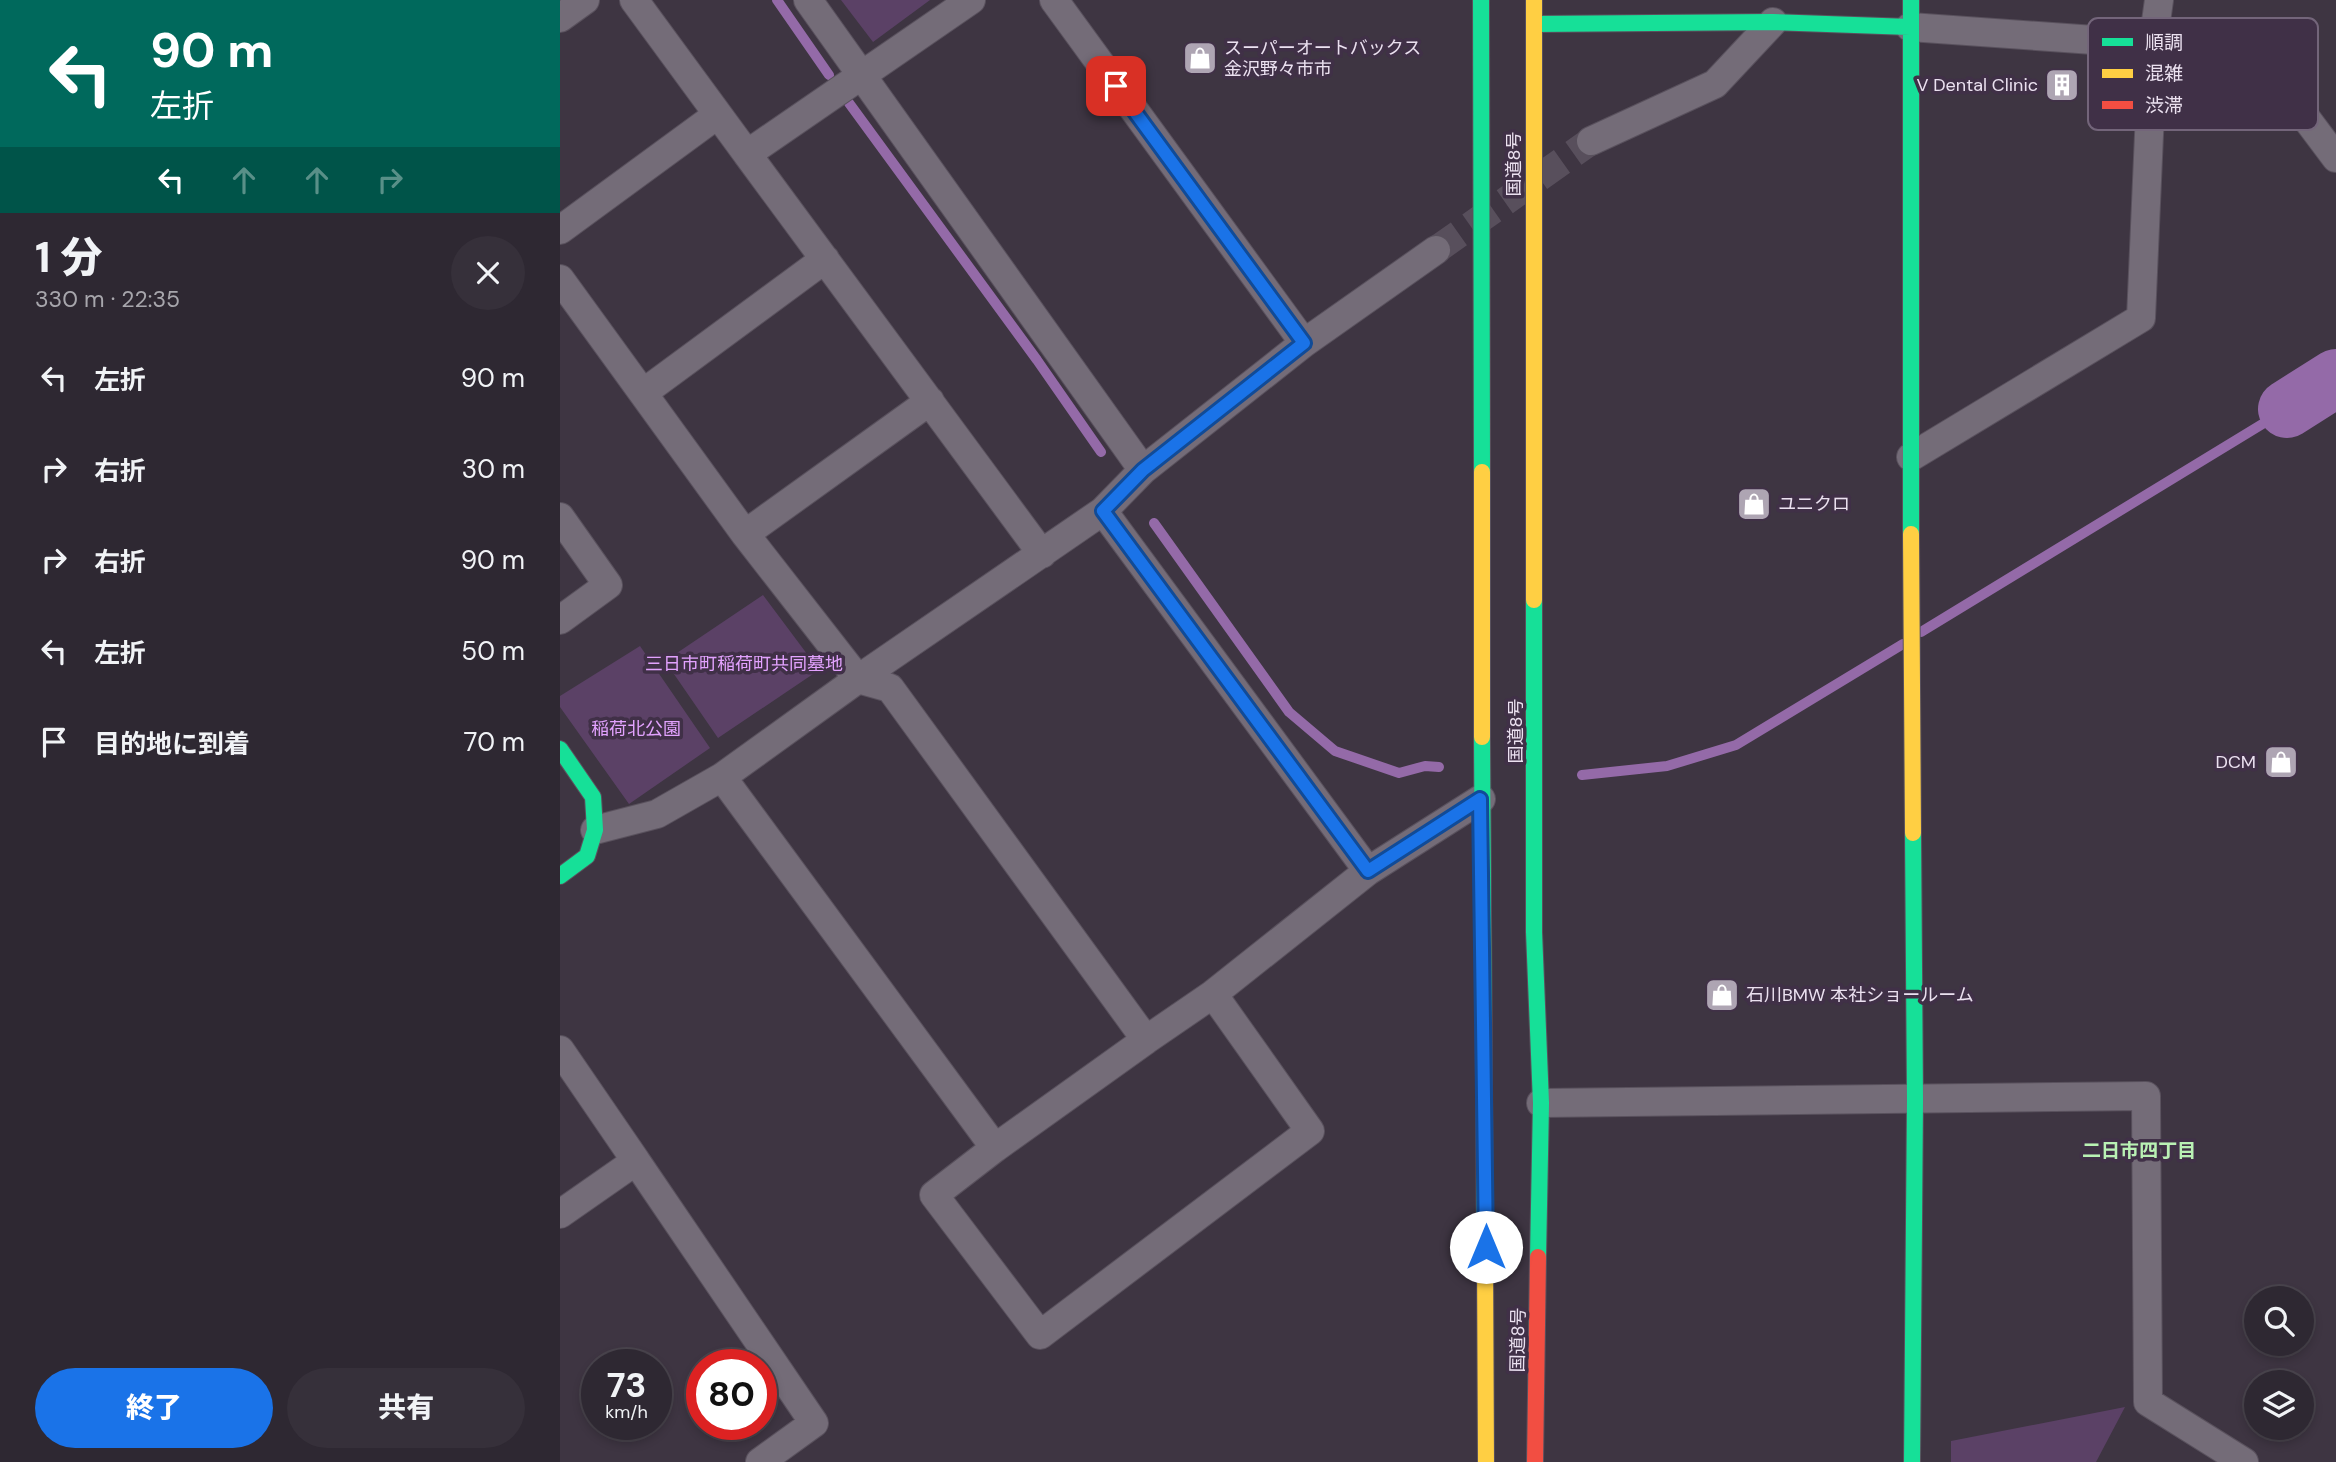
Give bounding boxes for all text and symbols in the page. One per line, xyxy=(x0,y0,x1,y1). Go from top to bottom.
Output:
text: 90 m xyxy=(150,18,273,82)
legend xyxy=(2088,18,2318,130)
icon: left xyxy=(35,28,126,119)
text: 順調 xyxy=(2145,30,2183,55)
place label: スーパーオートバックス 金沢野々市市 xyxy=(1224,36,1421,81)
shop icon: スーパーオートバックス 金沢野々市市 xyxy=(1181,39,1219,77)
pin xyxy=(1086,56,1146,116)
text: 混雑 xyxy=(2145,61,2183,86)
building icon: V Dental Clinic xyxy=(2043,66,2081,104)
icon: arrive xyxy=(1097,67,1135,105)
place label: V Dental Clinic xyxy=(1916,73,2038,97)
text: 左折 xyxy=(150,85,214,127)
text: 渋滞 xyxy=(2145,93,2183,118)
street label: 国道8号 xyxy=(1502,132,1526,196)
icon: left xyxy=(152,161,190,199)
icon: ahead xyxy=(225,161,263,199)
icon: ahead xyxy=(298,161,336,199)
icon: right xyxy=(371,161,409,199)
text: 1 分 xyxy=(35,230,102,285)
button: close xyxy=(451,236,525,310)
text: 330 m · 22:35 xyxy=(35,284,180,314)
icon: left xyxy=(35,359,73,397)
text: 90 m xyxy=(461,361,525,395)
text: 左折 xyxy=(94,363,146,397)
icon: right xyxy=(35,450,73,488)
text: 30 m xyxy=(462,452,525,486)
text: 右折 xyxy=(94,454,146,488)
shop icon: ユニクロ xyxy=(1735,485,1773,523)
place label: ユニクロ xyxy=(1778,492,1850,516)
icon: right xyxy=(35,541,73,579)
text: 90 m xyxy=(461,543,525,577)
text: 右折 xyxy=(94,545,146,579)
icon: left xyxy=(35,632,73,670)
text: 50 m xyxy=(461,634,525,668)
text: 左折 xyxy=(94,636,146,670)
park label: 三日市町稲荷町共同墓地 xyxy=(645,652,843,676)
street label: 国道8号 xyxy=(1504,699,1528,763)
park label: 稲荷北公園 xyxy=(591,717,681,741)
icon: arrive xyxy=(35,723,73,761)
text: 70 m xyxy=(464,725,525,759)
text: 目的地に到着 xyxy=(94,727,250,761)
shop icon: DCM xyxy=(2262,743,2300,781)
place label: DCM xyxy=(2216,750,2256,774)
shop icon: 石川BMW 本社ショールーム xyxy=(1703,976,1741,1014)
place label: 石川BMW 本社ショールーム xyxy=(1746,983,1974,1007)
district label: 二日市四丁目 xyxy=(2082,1138,2196,1163)
position arrow xyxy=(1449,1210,1523,1284)
map controls xyxy=(2244,1286,2314,1440)
button: search xyxy=(2244,1286,2314,1356)
street label: 国道8号 xyxy=(1505,1307,1531,1373)
speed limit sign: 80 xyxy=(686,1349,777,1440)
text: 73 xyxy=(607,1362,646,1408)
button: 終了 xyxy=(35,1368,273,1448)
button: 共有 xyxy=(287,1368,525,1448)
button: layers xyxy=(2244,1370,2314,1440)
text: km/h xyxy=(605,1400,648,1424)

